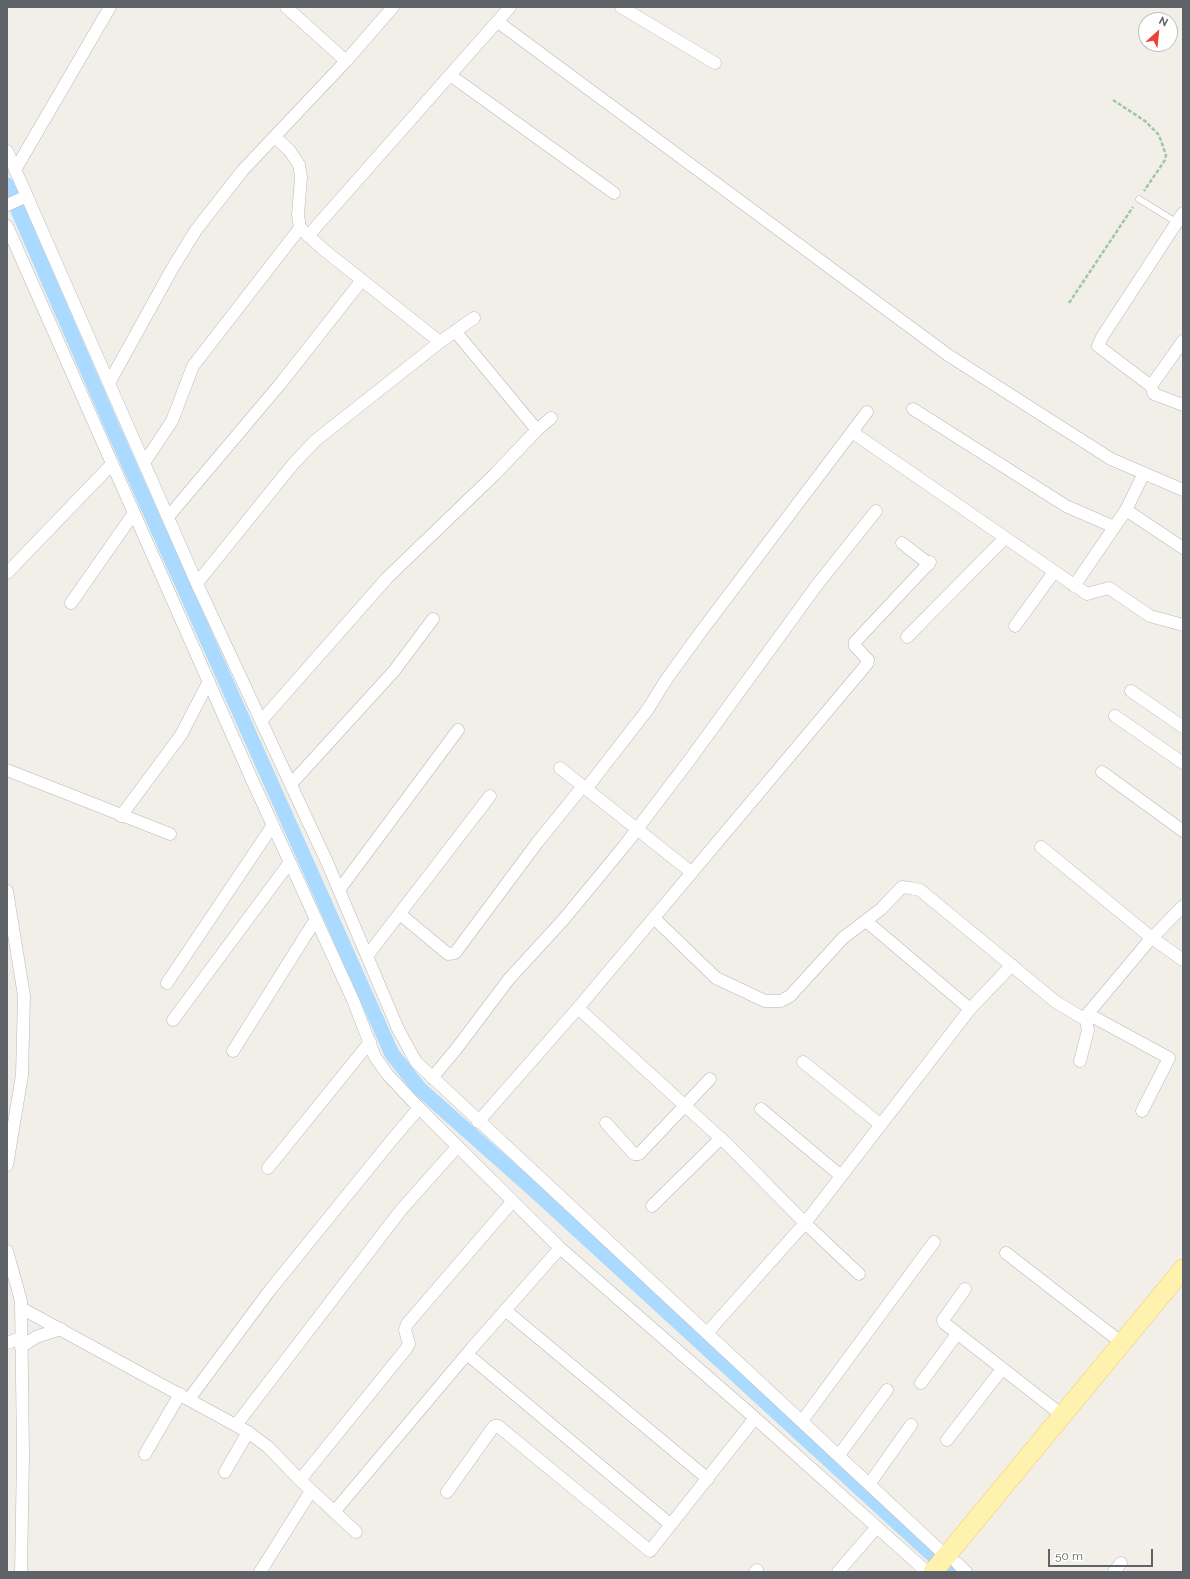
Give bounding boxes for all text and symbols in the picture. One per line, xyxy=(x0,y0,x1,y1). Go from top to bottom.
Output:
north arrow xyxy=(1138,12,1178,52)
text: N xyxy=(1157,14,1170,29)
scale bar xyxy=(1050,1541,1155,1567)
text: 50 m xyxy=(1055,1549,1083,1563)

